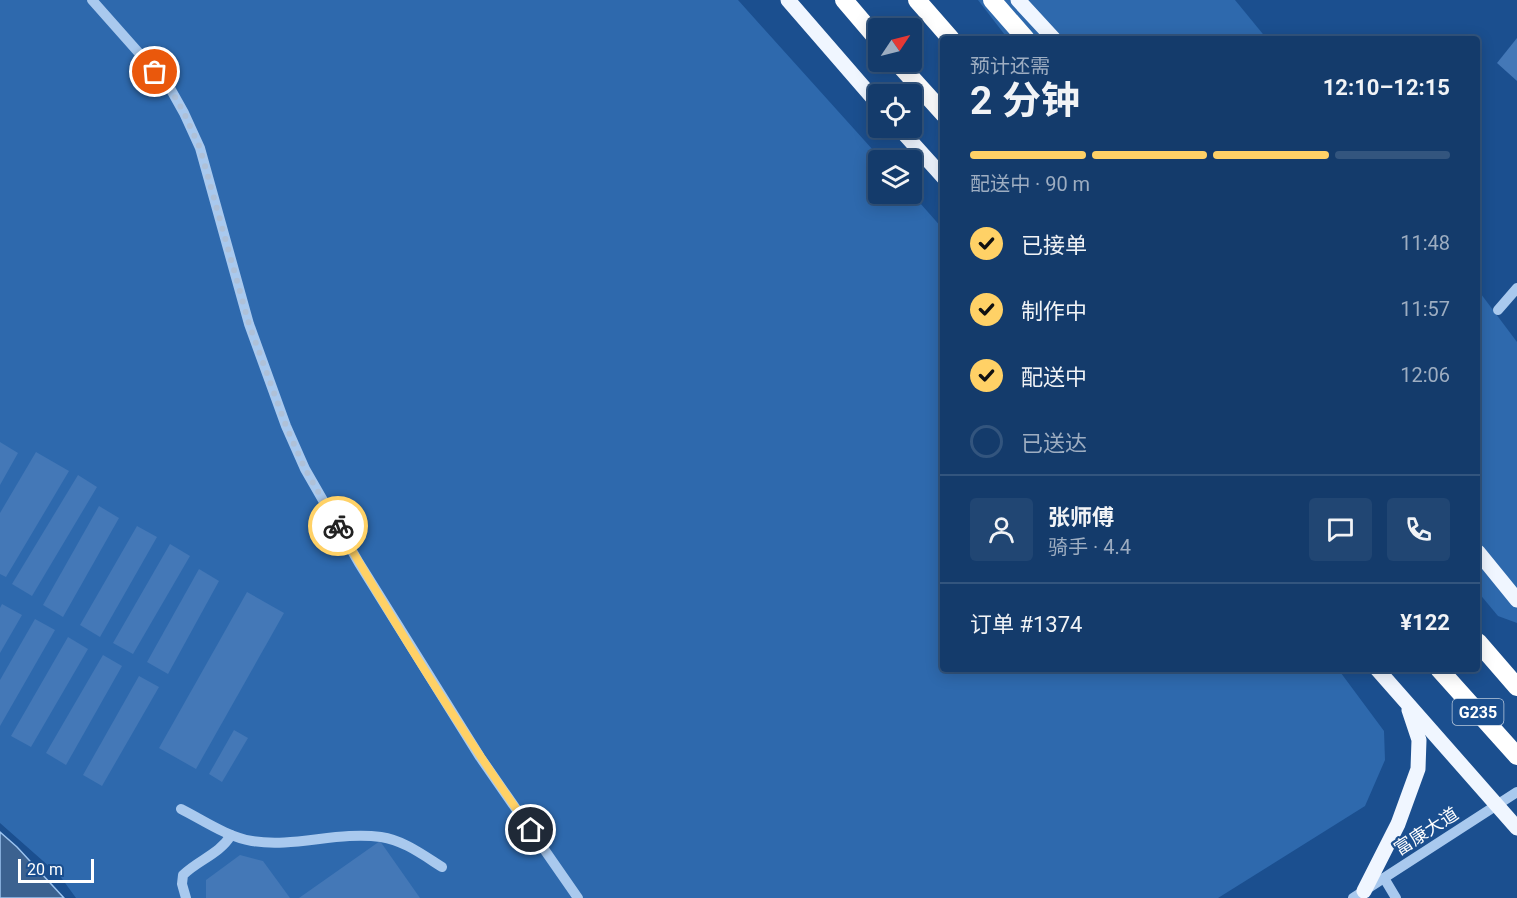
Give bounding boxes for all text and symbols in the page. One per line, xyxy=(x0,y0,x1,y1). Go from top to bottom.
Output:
north arrow xyxy=(868,18,922,72)
map controls xyxy=(868,18,922,204)
pin xyxy=(129,46,180,97)
text: 预计还需 xyxy=(970,54,1050,78)
icon: bag xyxy=(138,55,171,88)
text: 12:10–12:15 xyxy=(1323,75,1450,100)
text: 2 分钟 xyxy=(970,78,1080,124)
button: locate xyxy=(868,84,922,138)
button: layers xyxy=(868,150,922,204)
text: 配送中 · 90 m xyxy=(970,172,1090,196)
icon: check xyxy=(970,227,1003,260)
text: 11:48 xyxy=(1400,231,1450,255)
text: 已接单 xyxy=(1021,233,1087,258)
icon: check xyxy=(970,293,1003,326)
text: 11:57 xyxy=(1400,297,1450,321)
text: 制作中 xyxy=(1021,299,1087,324)
icon: check xyxy=(970,359,1003,392)
text: 12:06 xyxy=(1400,363,1450,387)
text: 配送中 xyxy=(1021,365,1087,390)
text: 已送达 xyxy=(1021,431,1087,456)
courier xyxy=(308,496,368,556)
button: person xyxy=(970,498,1033,561)
button: chat xyxy=(1309,498,1372,561)
button: phone xyxy=(1387,498,1450,561)
text: 张师傅 xyxy=(1048,505,1114,530)
icon: bike xyxy=(322,510,355,543)
text: 骑手 · 4.4 xyxy=(1048,535,1131,559)
text: ¥122 xyxy=(1400,610,1450,635)
text: 订单 #1374 xyxy=(970,612,1082,637)
road number: G235 xyxy=(1452,699,1504,725)
street label: 富康大道 xyxy=(1390,803,1462,859)
pin xyxy=(505,804,556,855)
icon: home xyxy=(514,813,547,846)
scale bar xyxy=(18,856,94,884)
text: 20 m xyxy=(27,860,63,879)

